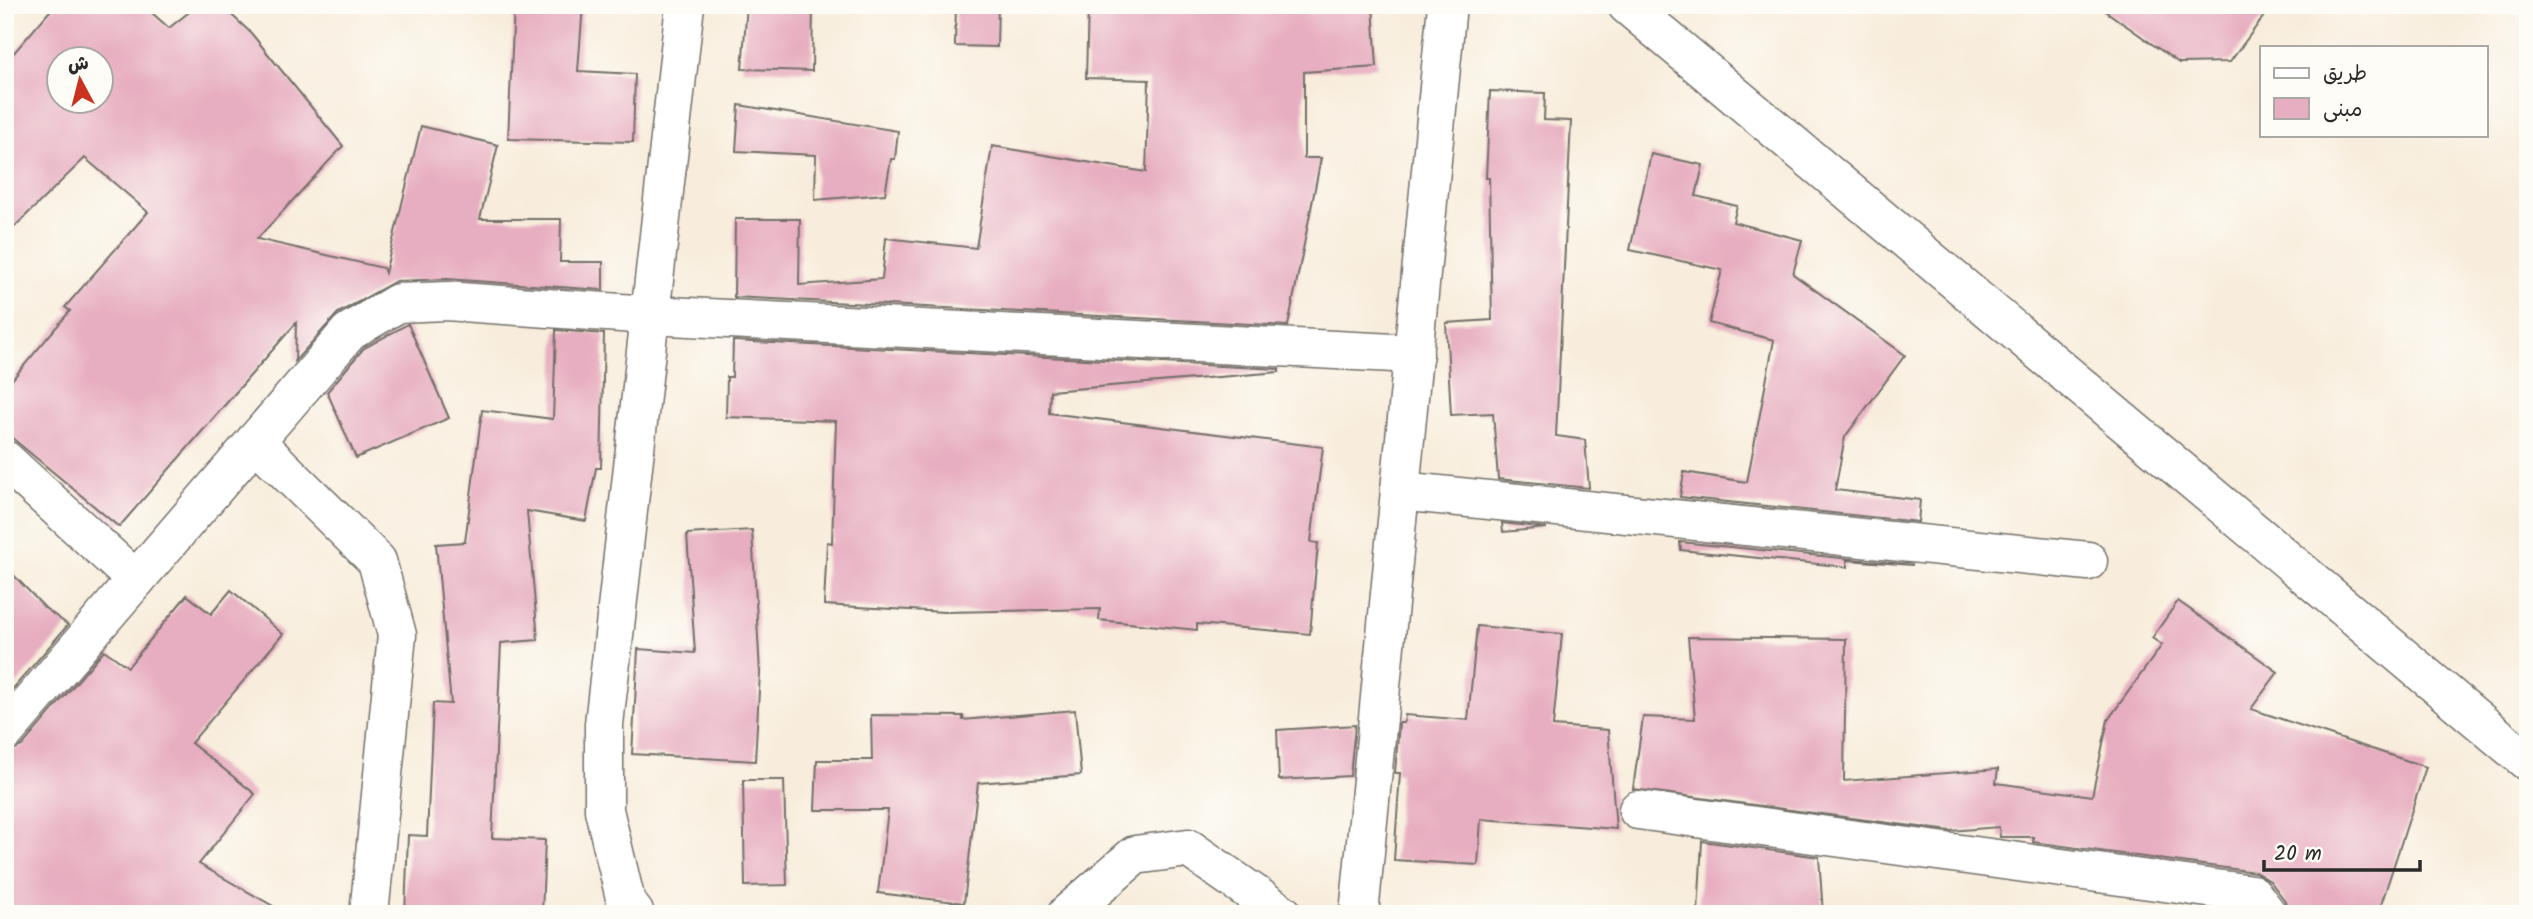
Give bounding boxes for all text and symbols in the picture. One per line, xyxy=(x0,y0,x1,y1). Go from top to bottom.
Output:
north arrow xyxy=(46,46,116,116)
legend xyxy=(2260,46,2488,136)
text: ش xyxy=(66,49,90,81)
text: طريق xyxy=(2323,58,2367,91)
text: مبنى xyxy=(2323,94,2362,127)
scale bar xyxy=(2264,828,2419,872)
text: 20 m xyxy=(2274,838,2322,871)

